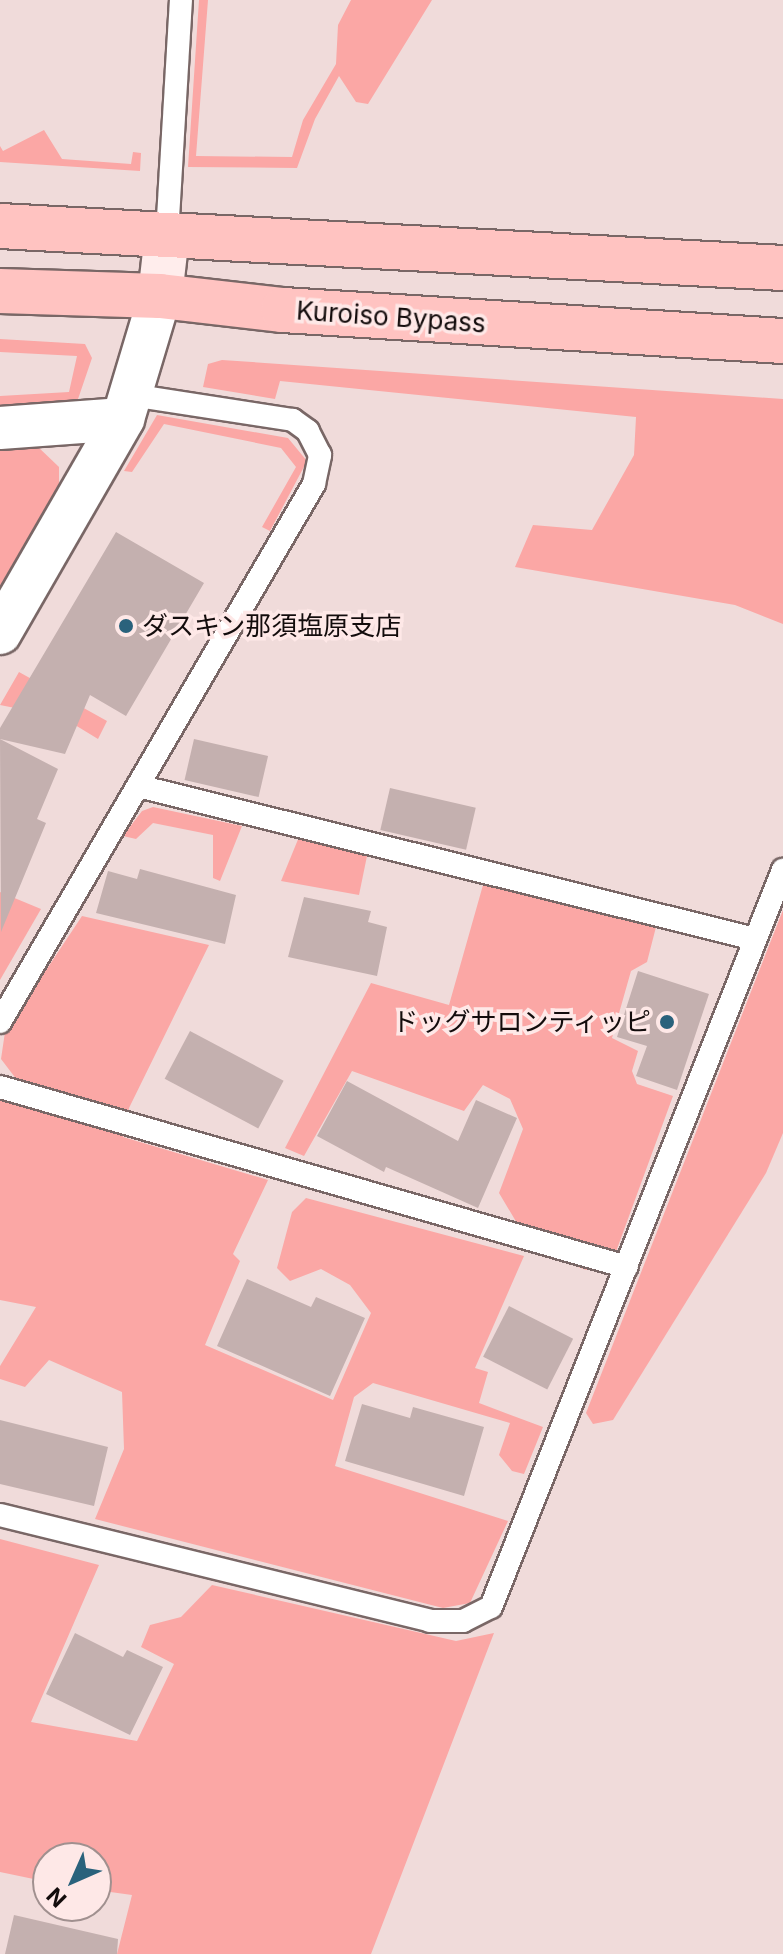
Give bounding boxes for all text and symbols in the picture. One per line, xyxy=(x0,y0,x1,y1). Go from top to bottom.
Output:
street label: Kuroiso Bypass xyxy=(295,295,487,339)
place label: ダスキン那須塩原支店 xyxy=(142,610,402,642)
marker: ダスキン那須塩原支店 xyxy=(117,617,135,635)
place label: ドッグサロンティッピ xyxy=(391,1006,651,1038)
marker: ドッグサロンティッピ xyxy=(658,1013,676,1031)
north arrow xyxy=(32,1842,112,1922)
text: N xyxy=(41,1882,72,1913)

